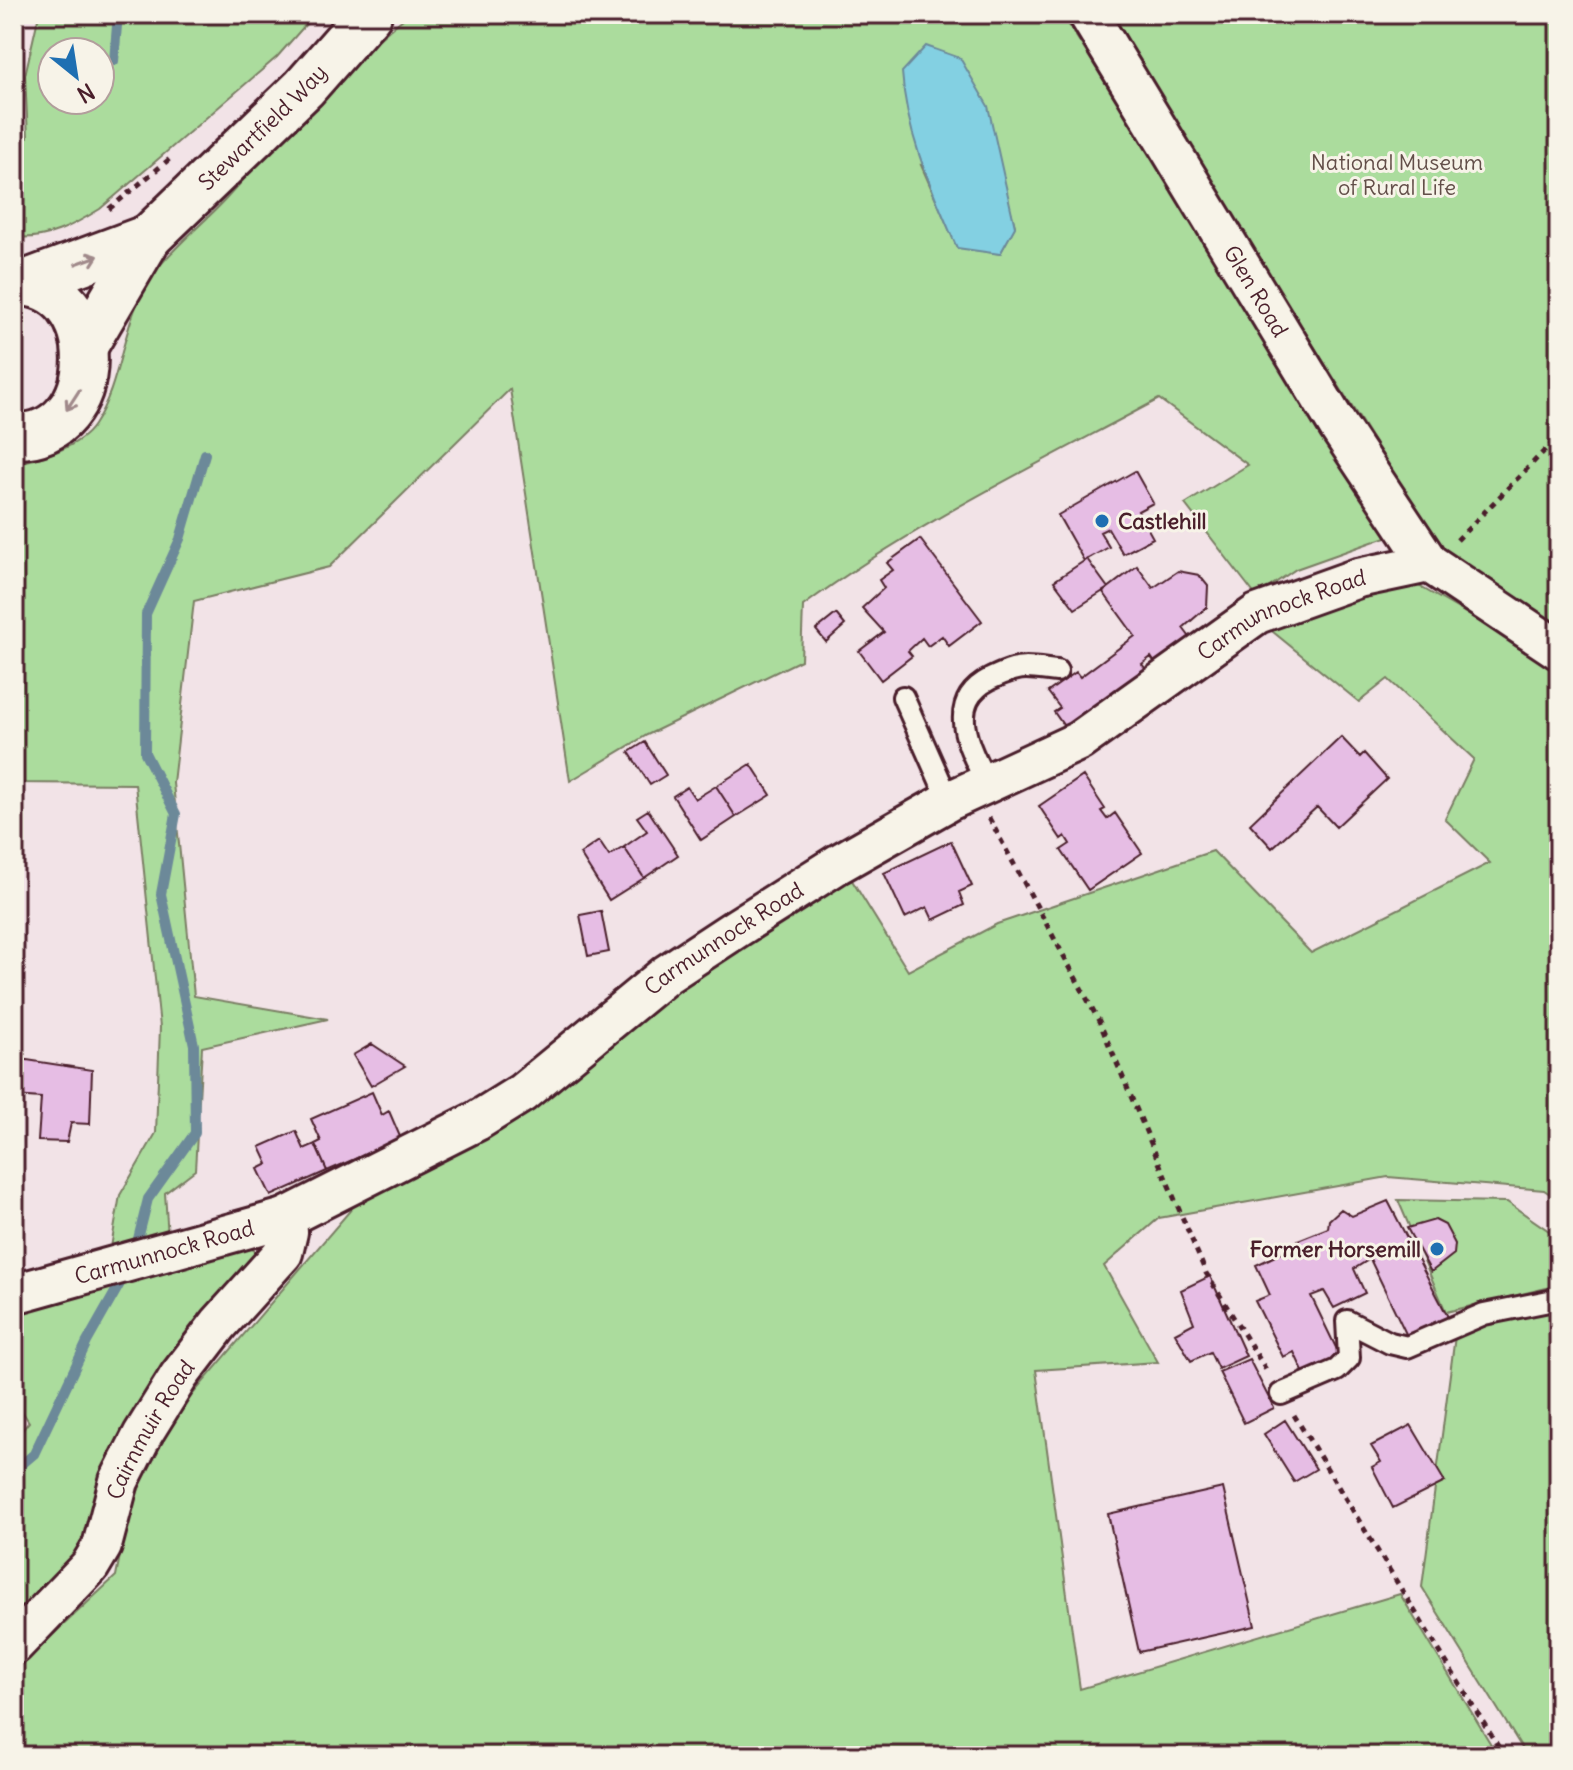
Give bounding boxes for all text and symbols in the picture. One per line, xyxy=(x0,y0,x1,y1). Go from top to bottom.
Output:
north arrow xyxy=(36,36,116,116)
street label: Stewartfield Way xyxy=(192,58,332,196)
text: N xyxy=(72,77,100,109)
park label: National Museum of Rural Life xyxy=(1311,148,1483,201)
street label: Glen Road xyxy=(1218,240,1295,342)
one-way arrow xyxy=(74,252,99,266)
one-way arrow xyxy=(64,389,81,411)
place label: Castlehill xyxy=(1118,507,1207,535)
marker: Castlehill xyxy=(1093,512,1111,530)
street label: Carmunnock Road xyxy=(1191,563,1368,666)
street label: Carmunnock Road xyxy=(638,876,808,1001)
street label: Carmunnock Road xyxy=(71,1213,257,1290)
place label: Former Horsemill xyxy=(1250,1235,1421,1263)
marker: Former Horsemill xyxy=(1428,1240,1446,1258)
street label: Cairnmuir Road xyxy=(101,1354,201,1502)

